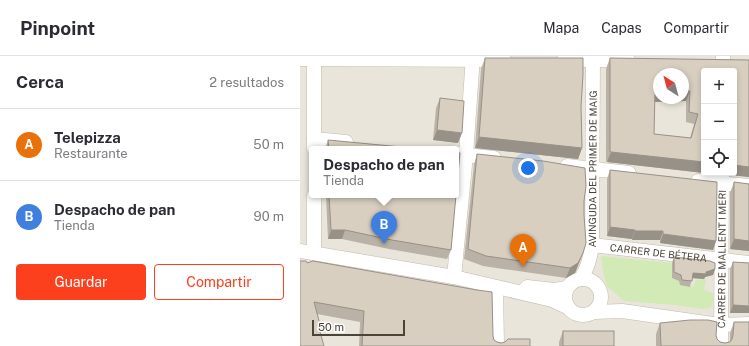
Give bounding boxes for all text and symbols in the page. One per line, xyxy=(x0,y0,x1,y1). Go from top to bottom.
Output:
text: Pinpoint xyxy=(20,17,95,39)
text: Mapa xyxy=(543,20,579,36)
text: Capas xyxy=(601,20,642,36)
text: Compartir xyxy=(664,20,729,36)
north arrow xyxy=(653,68,689,104)
map controls xyxy=(701,68,737,176)
button: + xyxy=(701,68,737,104)
text: Cerca xyxy=(16,72,64,92)
text: 2 resultados xyxy=(209,75,284,90)
street label: AVINGUDA DEL PRIMER DE MAIG xyxy=(586,90,599,248)
button: − xyxy=(701,104,737,140)
text: Telepizza xyxy=(54,129,121,146)
text: A xyxy=(24,137,34,152)
text: 50 m xyxy=(253,137,284,152)
button: locate xyxy=(701,140,737,176)
text: Restaurante xyxy=(54,146,128,161)
popup xyxy=(309,146,459,198)
text: Despacho de pan xyxy=(323,156,445,173)
your location xyxy=(518,158,538,178)
text: Tienda xyxy=(323,173,364,188)
street label: CARRER DE MALLENT I MERI xyxy=(715,190,728,328)
text: Despacho de pan xyxy=(54,201,175,218)
text: B xyxy=(25,209,33,224)
text: 90 m xyxy=(254,209,284,224)
pin: B xyxy=(371,211,397,244)
text: Tienda xyxy=(54,218,95,233)
pin: A xyxy=(510,234,536,267)
street label: CARRER DE BÉTERA xyxy=(609,241,708,264)
button: Guardar xyxy=(16,264,146,300)
button: Compartir xyxy=(154,264,284,300)
scale bar xyxy=(312,318,405,337)
text: 50 m xyxy=(318,321,344,333)

